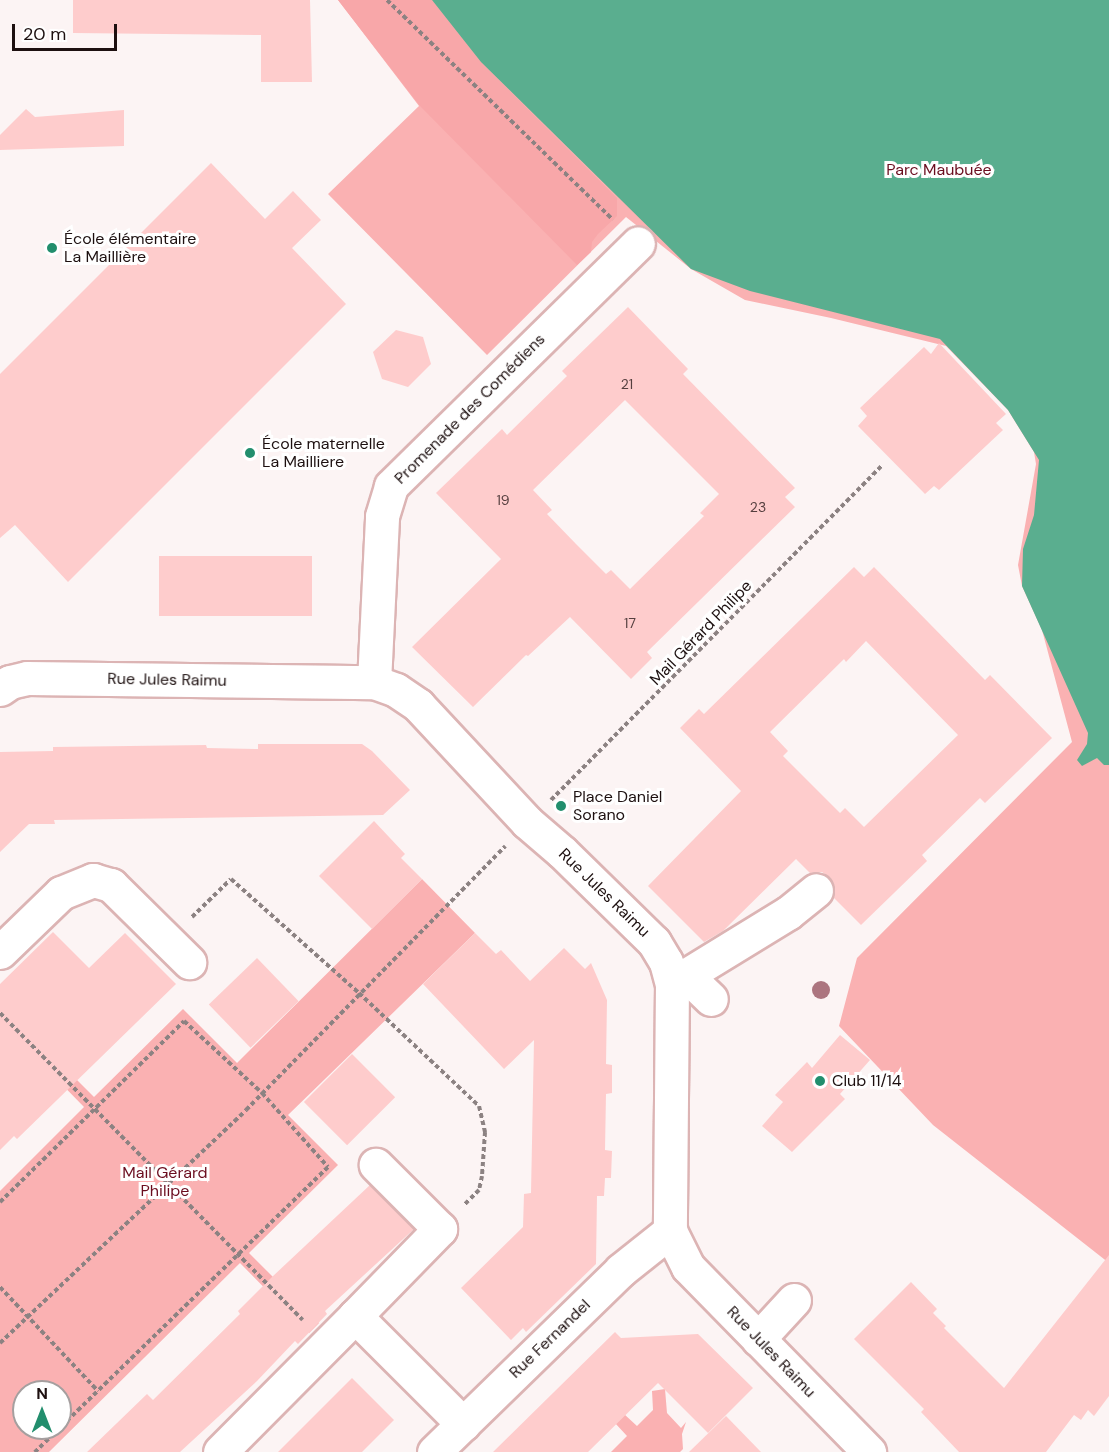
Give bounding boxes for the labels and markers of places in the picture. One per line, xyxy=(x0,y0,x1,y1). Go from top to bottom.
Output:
place label: École élémentaire La Maillière xyxy=(64,229,196,267)
marker: École élémentaire La Maillière xyxy=(45,241,59,255)
place label: École maternelle La Mailliere xyxy=(262,434,385,472)
marker: École maternelle La Mailliere xyxy=(243,446,257,460)
place label: Place Daniel Sorano xyxy=(573,787,662,825)
marker: Place Daniel Sorano xyxy=(554,799,568,813)
place label: Club 11/14 xyxy=(832,1071,901,1091)
marker: Club 11/14 xyxy=(813,1074,827,1088)

